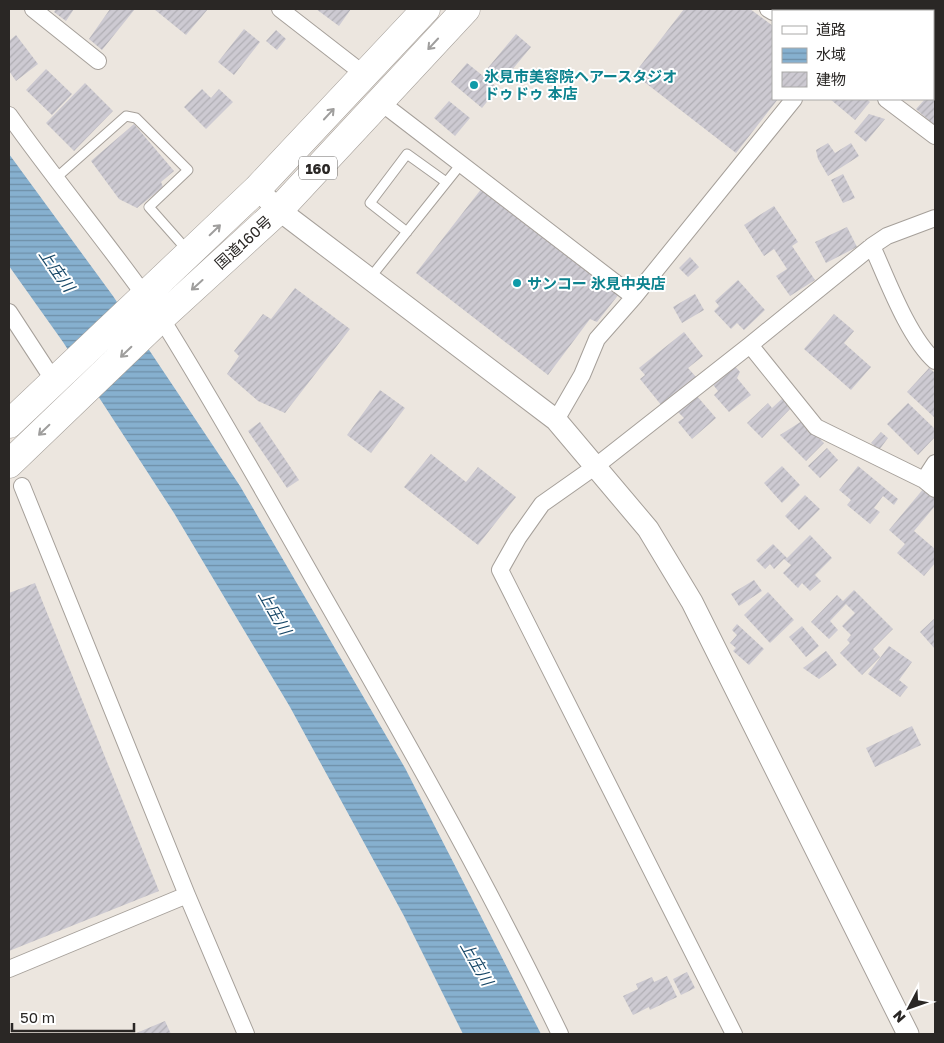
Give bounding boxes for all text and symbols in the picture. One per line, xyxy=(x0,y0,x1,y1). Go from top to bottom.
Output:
legend xyxy=(772,10,934,100)
text: 道路 xyxy=(816,20,846,38)
one-way arrow xyxy=(427,38,439,51)
text: 水域 xyxy=(816,45,846,63)
place label: 氷見市美容院ヘアースタジオ ドゥドゥ 本店 xyxy=(484,67,677,102)
text: 建物 xyxy=(816,70,846,88)
marker: 氷見市美容院ヘアースタジオ ドゥドゥ 本店 xyxy=(468,79,480,91)
one-way arrow xyxy=(323,108,335,120)
road number: 160 xyxy=(299,156,337,180)
street label: 国道160号 xyxy=(211,212,275,272)
one-way arrow xyxy=(208,224,221,236)
water label: 上庄川 xyxy=(35,245,80,297)
place label: サンコー 氷見中央店 xyxy=(527,274,666,292)
marker: サンコー 氷見中央店 xyxy=(511,277,523,289)
one-way arrow xyxy=(190,279,203,291)
one-way arrow xyxy=(120,346,132,358)
one-way arrow xyxy=(38,424,50,437)
water label: 上庄川 xyxy=(254,586,297,640)
water label: 上庄川 xyxy=(456,937,499,991)
north arrow xyxy=(884,983,934,1033)
scale bar xyxy=(12,1000,135,1032)
text: N xyxy=(889,1007,909,1026)
text: 50 m xyxy=(20,1008,55,1026)

